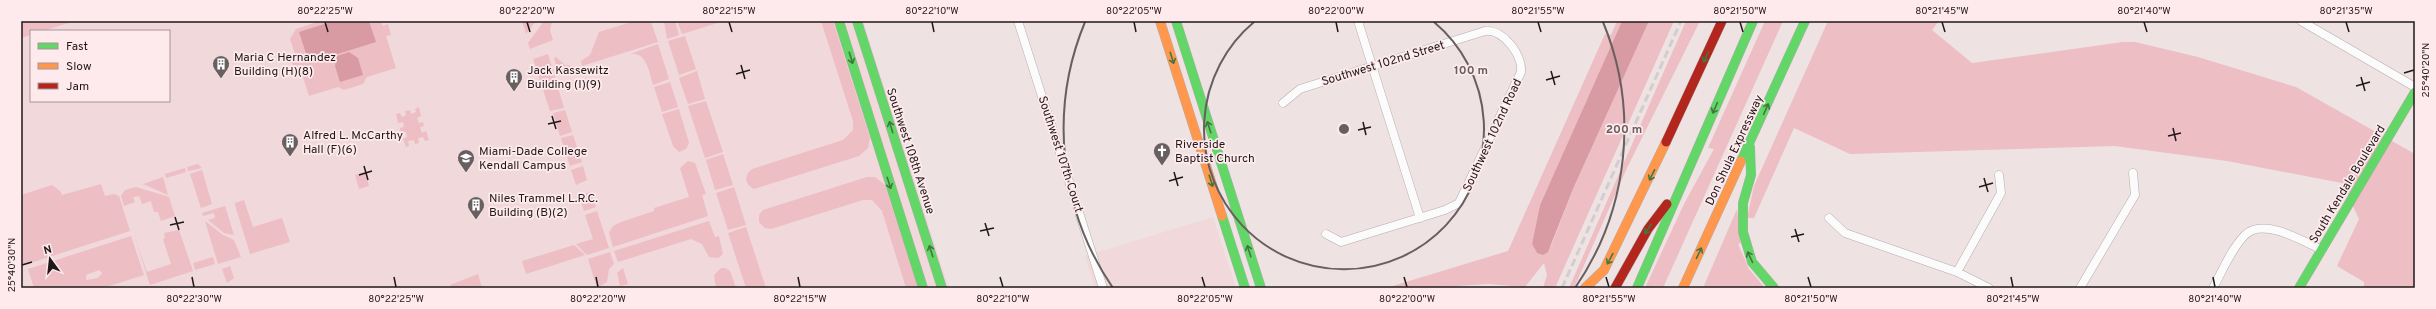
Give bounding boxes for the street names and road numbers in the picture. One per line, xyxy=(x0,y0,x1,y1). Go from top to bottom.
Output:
street label: Southwest 102nd Street xyxy=(1320,38,1447,90)
street label: Southwest 102nd Road xyxy=(1460,76,1526,194)
street label: Southwest 108th Avenue xyxy=(882,86,938,216)
street label: Don Shula Expressway xyxy=(1702,92,1768,208)
street label: Southwest 107th Court xyxy=(1034,94,1086,214)
street label: South Kendale Boulevard xyxy=(2306,122,2390,247)

